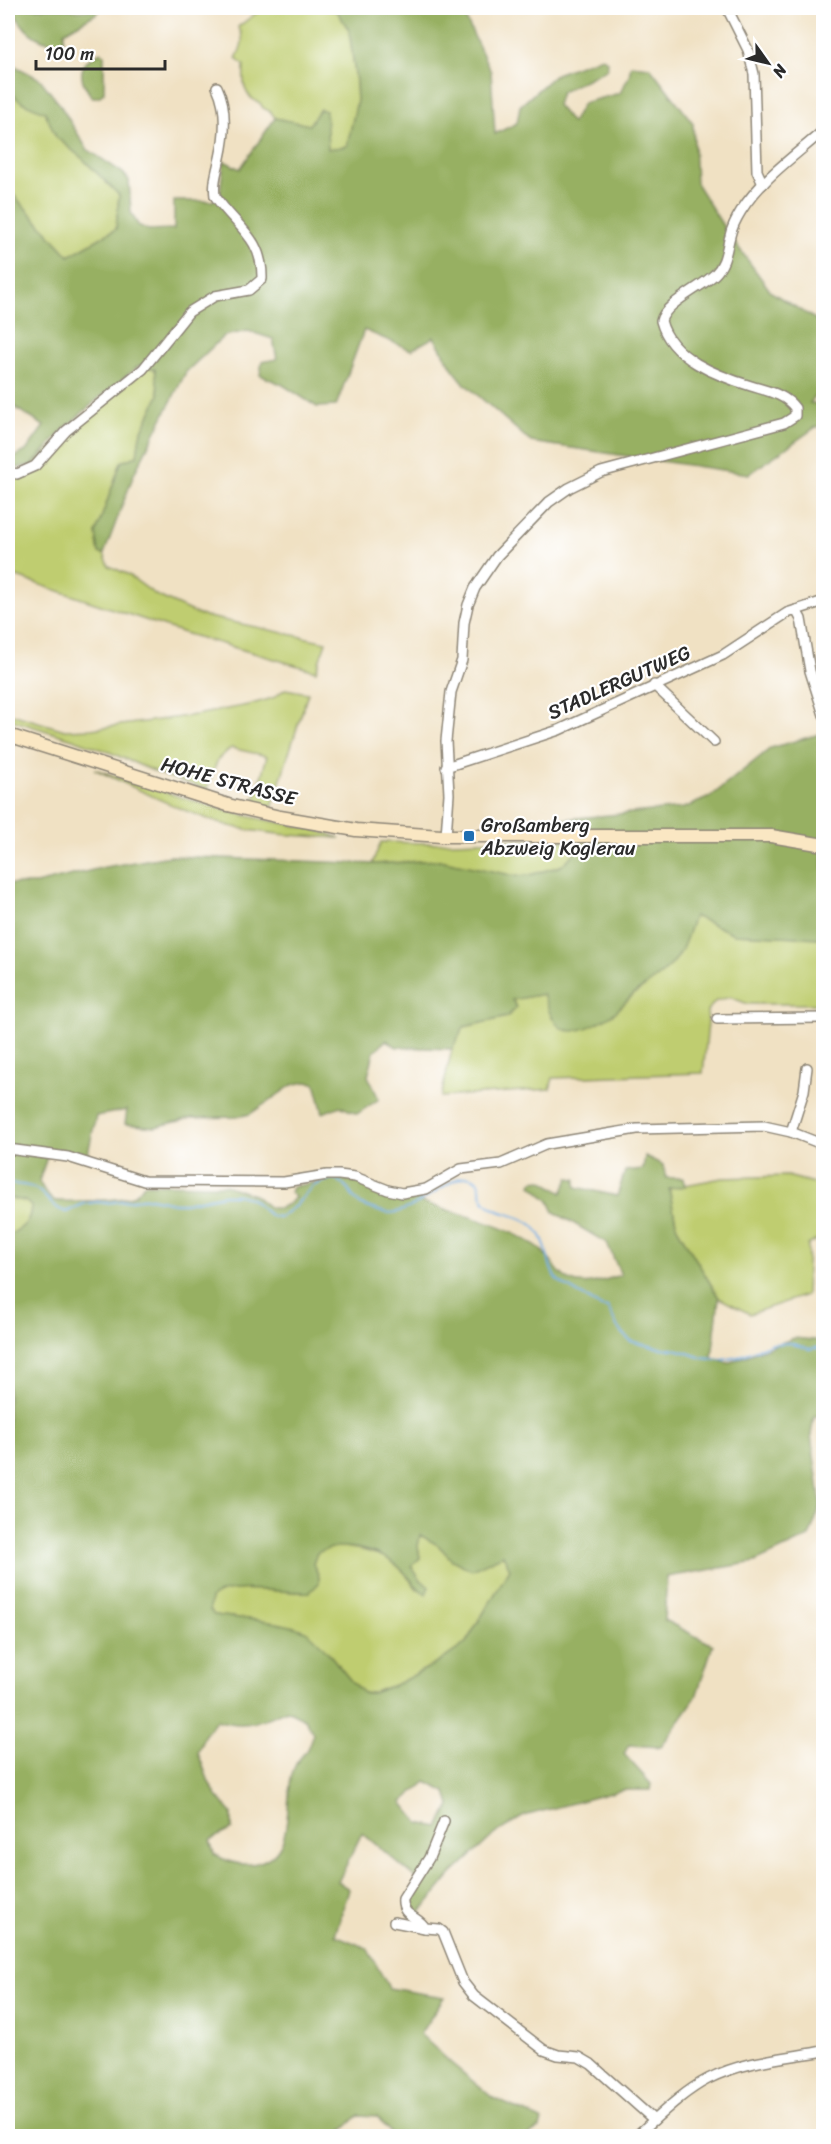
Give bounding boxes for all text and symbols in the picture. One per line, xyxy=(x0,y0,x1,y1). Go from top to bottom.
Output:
scale bar xyxy=(36,33,165,71)
north arrow xyxy=(738,33,798,93)
text: 100 m xyxy=(45,38,94,70)
text: N xyxy=(764,58,796,85)
street label: STADLERGUTWEG xyxy=(542,635,697,730)
street label: HOHE STRASSE xyxy=(157,747,302,817)
place label: Großamberg Abzweig Koglerau xyxy=(480,808,636,866)
marker: Großamberg Abzweig Koglerau xyxy=(462,829,476,843)

